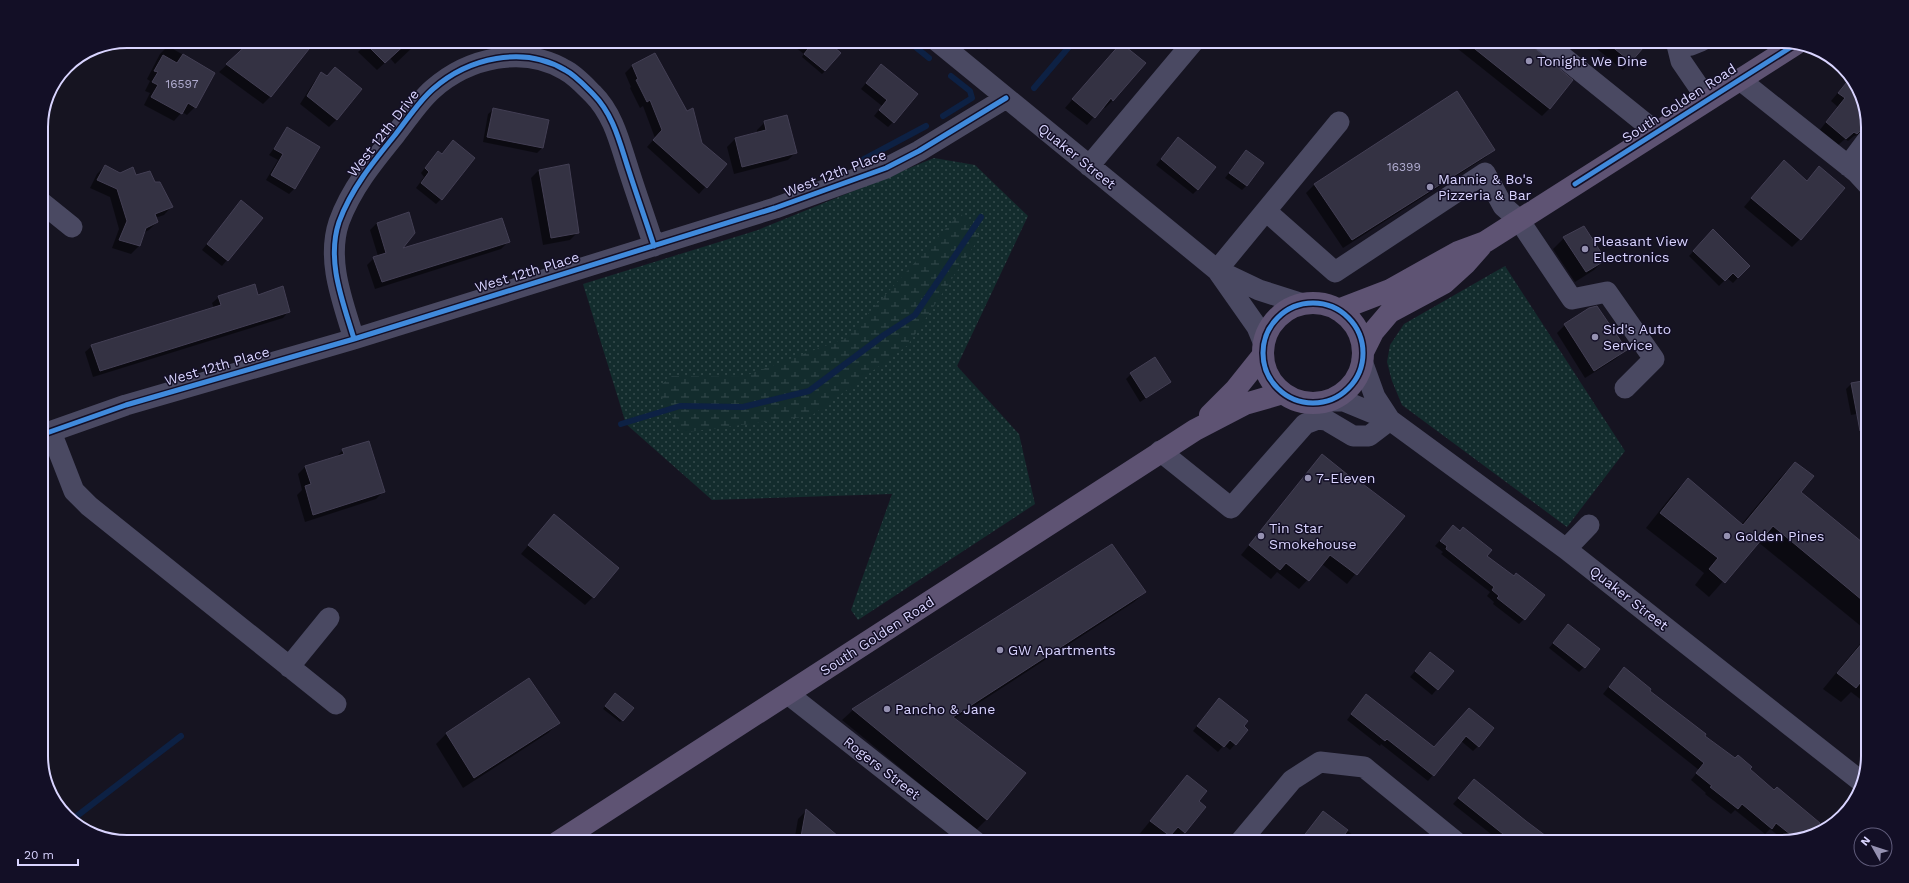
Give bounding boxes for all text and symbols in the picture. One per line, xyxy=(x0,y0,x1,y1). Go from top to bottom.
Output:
place label: Tonight We Dine xyxy=(1537,53,1647,69)
marker: Tonight We Dine xyxy=(1524,56,1534,66)
street label: South Golden Road xyxy=(1619,60,1739,146)
house number: 16597 xyxy=(166,77,199,91)
street label: West 12th Drive xyxy=(344,86,422,180)
street label: Quaker Street xyxy=(1035,120,1119,192)
street label: West 12th Place xyxy=(782,146,888,200)
house number: 16399 xyxy=(1387,160,1421,174)
place label: Mannie & Bo's Pizzeria & Bar xyxy=(1438,171,1533,203)
marker: Mannie & Bo's Pizzeria & Bar xyxy=(1425,182,1435,192)
place label: Pleasant View Electronics xyxy=(1593,233,1689,265)
marker: Pleasant View Electronics xyxy=(1580,244,1590,254)
street label: West 12th Place xyxy=(473,249,581,295)
place label: Sid's Auto Service xyxy=(1603,321,1671,353)
marker: Sid's Auto Service xyxy=(1590,332,1600,342)
street label: West 12th Place xyxy=(163,343,271,389)
place label: 7-Eleven xyxy=(1316,470,1375,486)
marker: 7-Eleven xyxy=(1303,473,1313,483)
place label: Tin Star Smokehouse xyxy=(1269,520,1357,552)
place label: Golden Pines xyxy=(1735,528,1825,544)
marker: Tin Star Smokehouse xyxy=(1256,531,1266,541)
marker: Golden Pines xyxy=(1722,531,1732,541)
street label: Quaker Street xyxy=(1587,562,1671,634)
street label: South Golden Road xyxy=(817,593,937,679)
place label: GW Apartments xyxy=(1008,642,1116,658)
marker: GW Apartments xyxy=(995,645,1005,655)
place label: Pancho & Jane xyxy=(895,701,995,717)
marker: Pancho & Jane xyxy=(882,704,892,714)
street label: Rogers Street xyxy=(841,733,924,803)
north arrow xyxy=(1853,827,1893,867)
text: N xyxy=(1858,834,1873,848)
scale bar xyxy=(18,841,78,867)
text: 20 m xyxy=(24,848,54,862)

